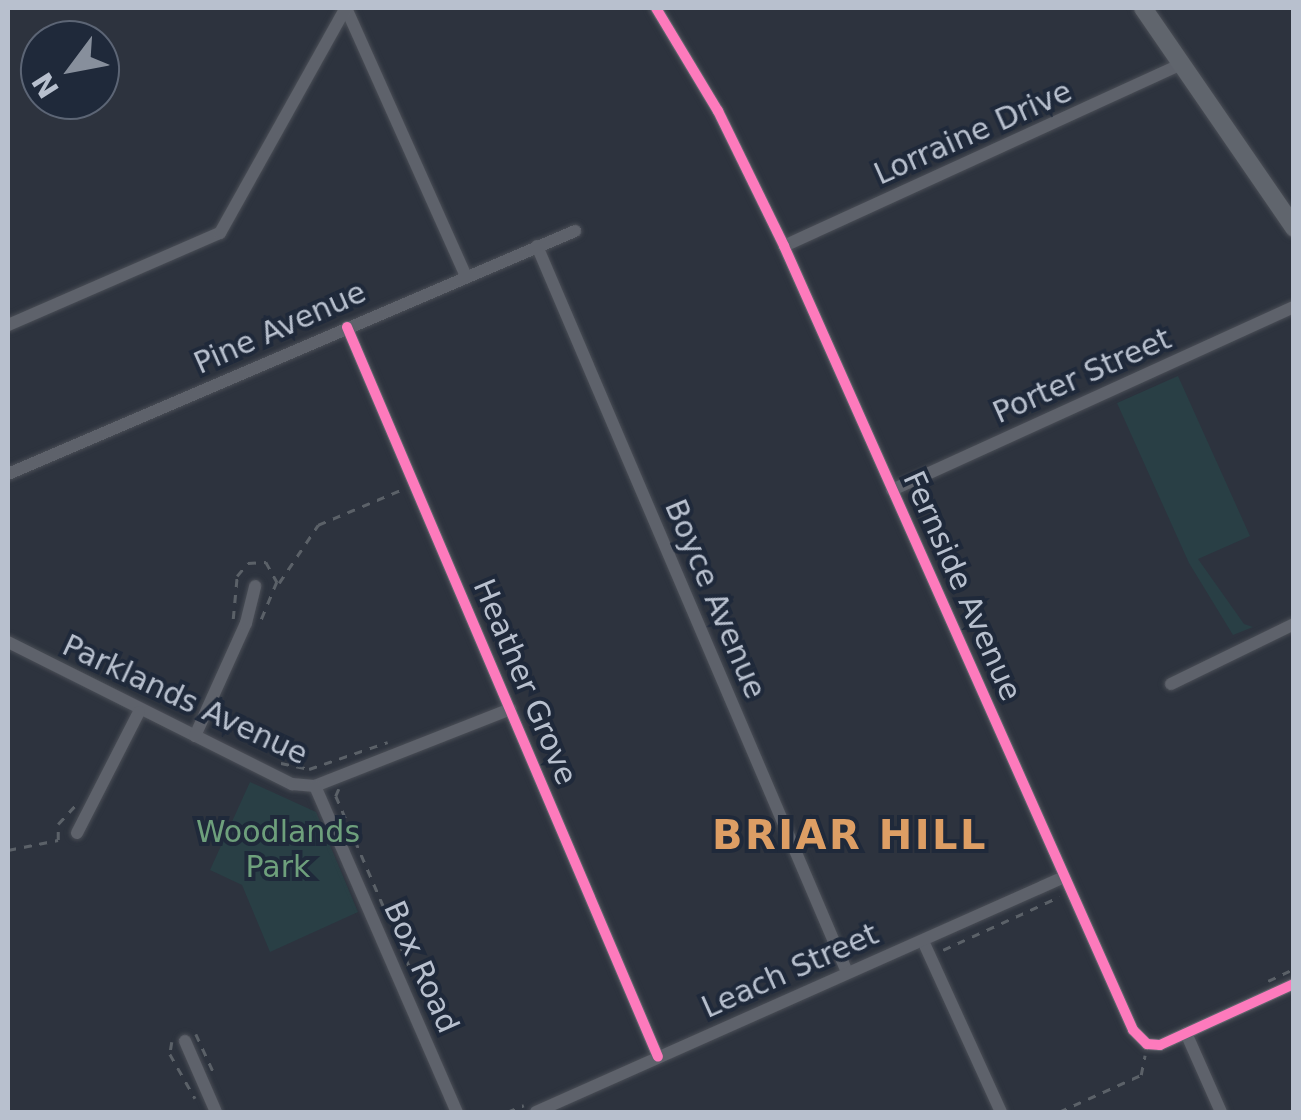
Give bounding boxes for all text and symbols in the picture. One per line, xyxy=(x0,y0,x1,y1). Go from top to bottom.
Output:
north arrow xyxy=(20,20,120,120)
text: N xyxy=(26,66,66,104)
street label: Lorraine Drive xyxy=(869,73,1077,193)
street label: Pine Avenue xyxy=(189,274,371,382)
street label: Porter Street xyxy=(987,321,1177,431)
street label: Fernside Avenue xyxy=(895,466,1029,706)
street label: Boyce Avenue xyxy=(657,494,773,704)
street label: Heather Grove xyxy=(465,574,585,790)
street label: Parklands Avenue xyxy=(57,627,313,773)
district label: BRIAR HILL xyxy=(712,811,988,859)
park label: Woodlands Park xyxy=(196,814,360,884)
street label: Box Road xyxy=(376,895,466,1039)
street label: Leach Street xyxy=(696,916,884,1026)

